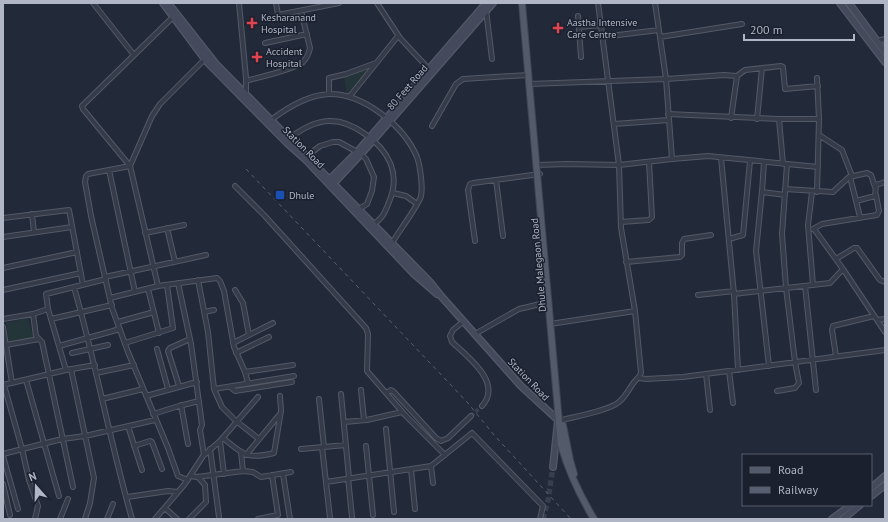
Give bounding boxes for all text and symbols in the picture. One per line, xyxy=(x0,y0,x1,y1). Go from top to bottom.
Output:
place label: Kesharanand Hospital xyxy=(261,11,316,36)
place label: Aastha Intensive Care Centre xyxy=(567,16,637,41)
scale bar xyxy=(744,16,854,42)
marker: Kesharanand Hospital xyxy=(246,17,258,29)
marker: Aastha Intensive Care Centre xyxy=(552,22,564,34)
text: 200 m xyxy=(750,22,783,37)
place label: Accident Hospital xyxy=(266,45,303,70)
marker: Accident Hospital xyxy=(251,51,263,63)
street label: 80 Feet Road xyxy=(384,62,431,113)
street label: Station Road xyxy=(280,124,327,171)
marker: Dhule xyxy=(274,189,286,201)
place label: Dhule xyxy=(289,189,314,202)
street label: Dhule Malegaon Road xyxy=(528,218,549,312)
street label: Station Road xyxy=(505,355,552,403)
legend xyxy=(742,454,872,506)
text: Road xyxy=(778,462,803,477)
north arrow xyxy=(16,466,56,506)
text: N xyxy=(27,469,38,484)
text: Railway xyxy=(778,482,818,497)

